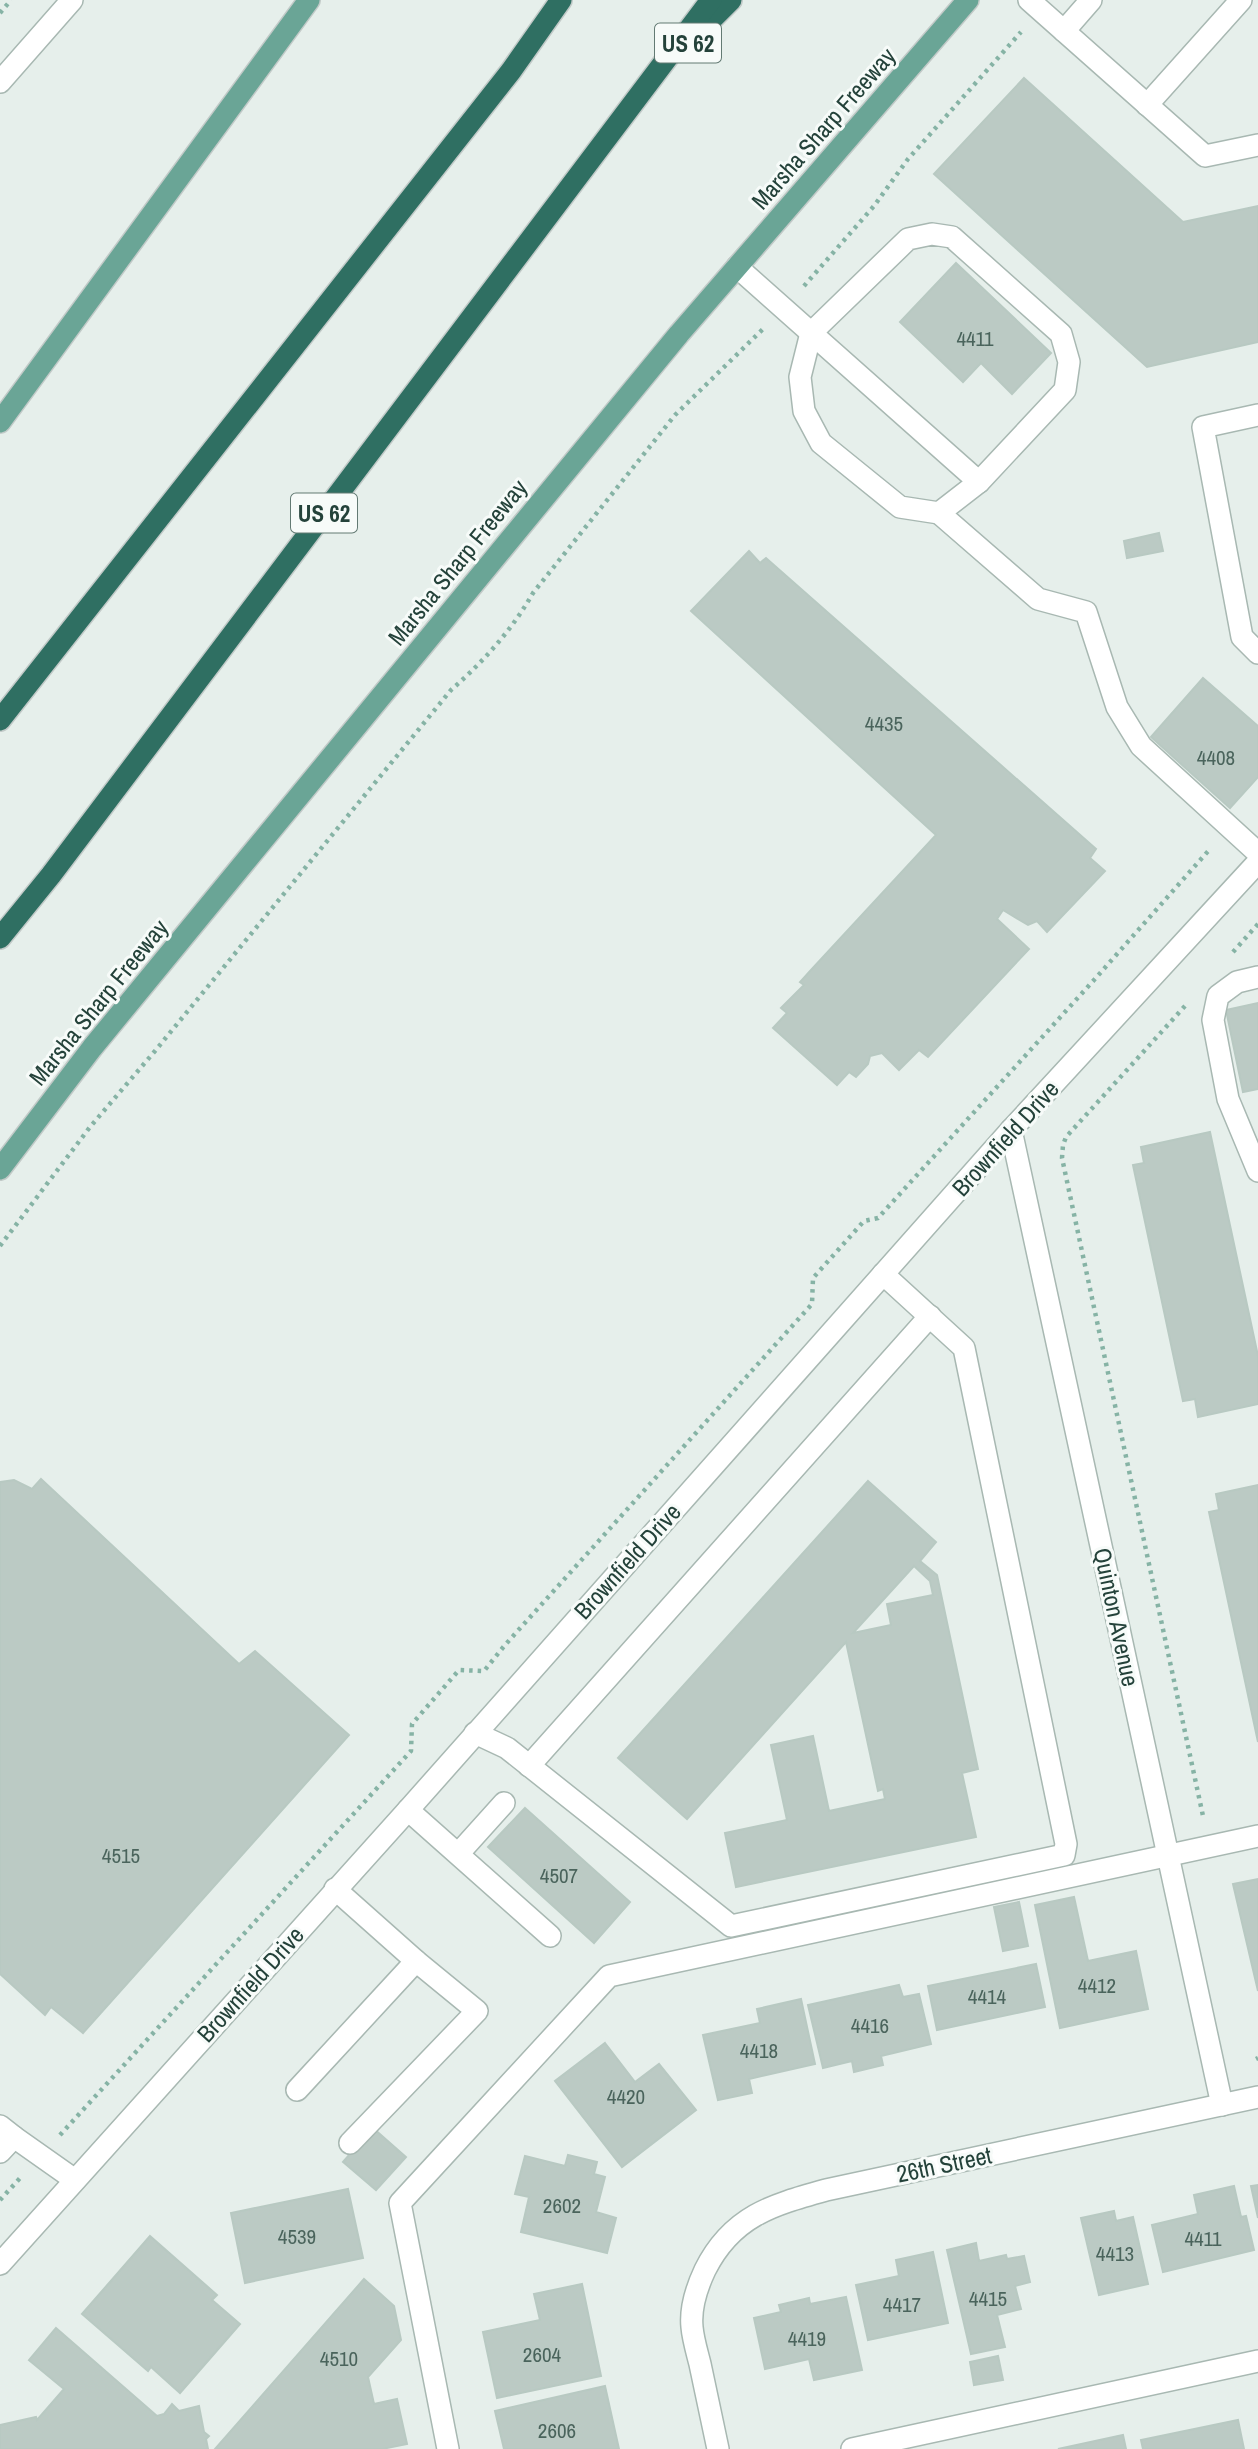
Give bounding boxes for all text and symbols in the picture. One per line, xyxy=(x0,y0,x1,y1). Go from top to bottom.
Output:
road number: US 62 xyxy=(655,24,721,62)
street label: Marsha Sharp Freeway xyxy=(744,40,902,216)
house number: 4411 xyxy=(956,324,994,353)
street label: Marsha Sharp Freeway xyxy=(380,472,534,652)
road number: US 62 xyxy=(291,494,357,533)
house number: 4435 xyxy=(865,709,903,738)
house number: 4408 xyxy=(1197,743,1235,772)
street label: Marsha Sharp Freeway xyxy=(21,912,175,1092)
street label: Brownfield Drive xyxy=(944,1073,1066,1203)
street label: Brownfield Drive xyxy=(566,1496,688,1626)
street label: Quinton Avenue xyxy=(1087,1545,1147,1689)
house number: 4515 xyxy=(102,1841,140,1870)
house number: 4507 xyxy=(540,1861,578,1890)
street label: Brownfield Drive xyxy=(189,1919,311,2049)
house number: 4412 xyxy=(1078,1971,1116,2000)
house number: 4414 xyxy=(968,1982,1007,2011)
house number: 4416 xyxy=(851,2011,889,2040)
house number: 4418 xyxy=(740,2036,778,2065)
house number: 4420 xyxy=(607,2082,645,2111)
street label: 26th Street xyxy=(894,2138,995,2190)
house number: 2602 xyxy=(543,2191,581,2220)
house number: 4539 xyxy=(278,2222,316,2251)
house number: 4411 xyxy=(1184,2224,1222,2253)
house number: 4413 xyxy=(1096,2239,1134,2268)
house number: 4415 xyxy=(969,2284,1007,2313)
house number: 4417 xyxy=(883,2290,921,2319)
house number: 4419 xyxy=(788,2324,826,2353)
house number: 2604 xyxy=(523,2340,562,2369)
house number: 4510 xyxy=(320,2344,358,2373)
house number: 2606 xyxy=(538,2416,576,2445)

